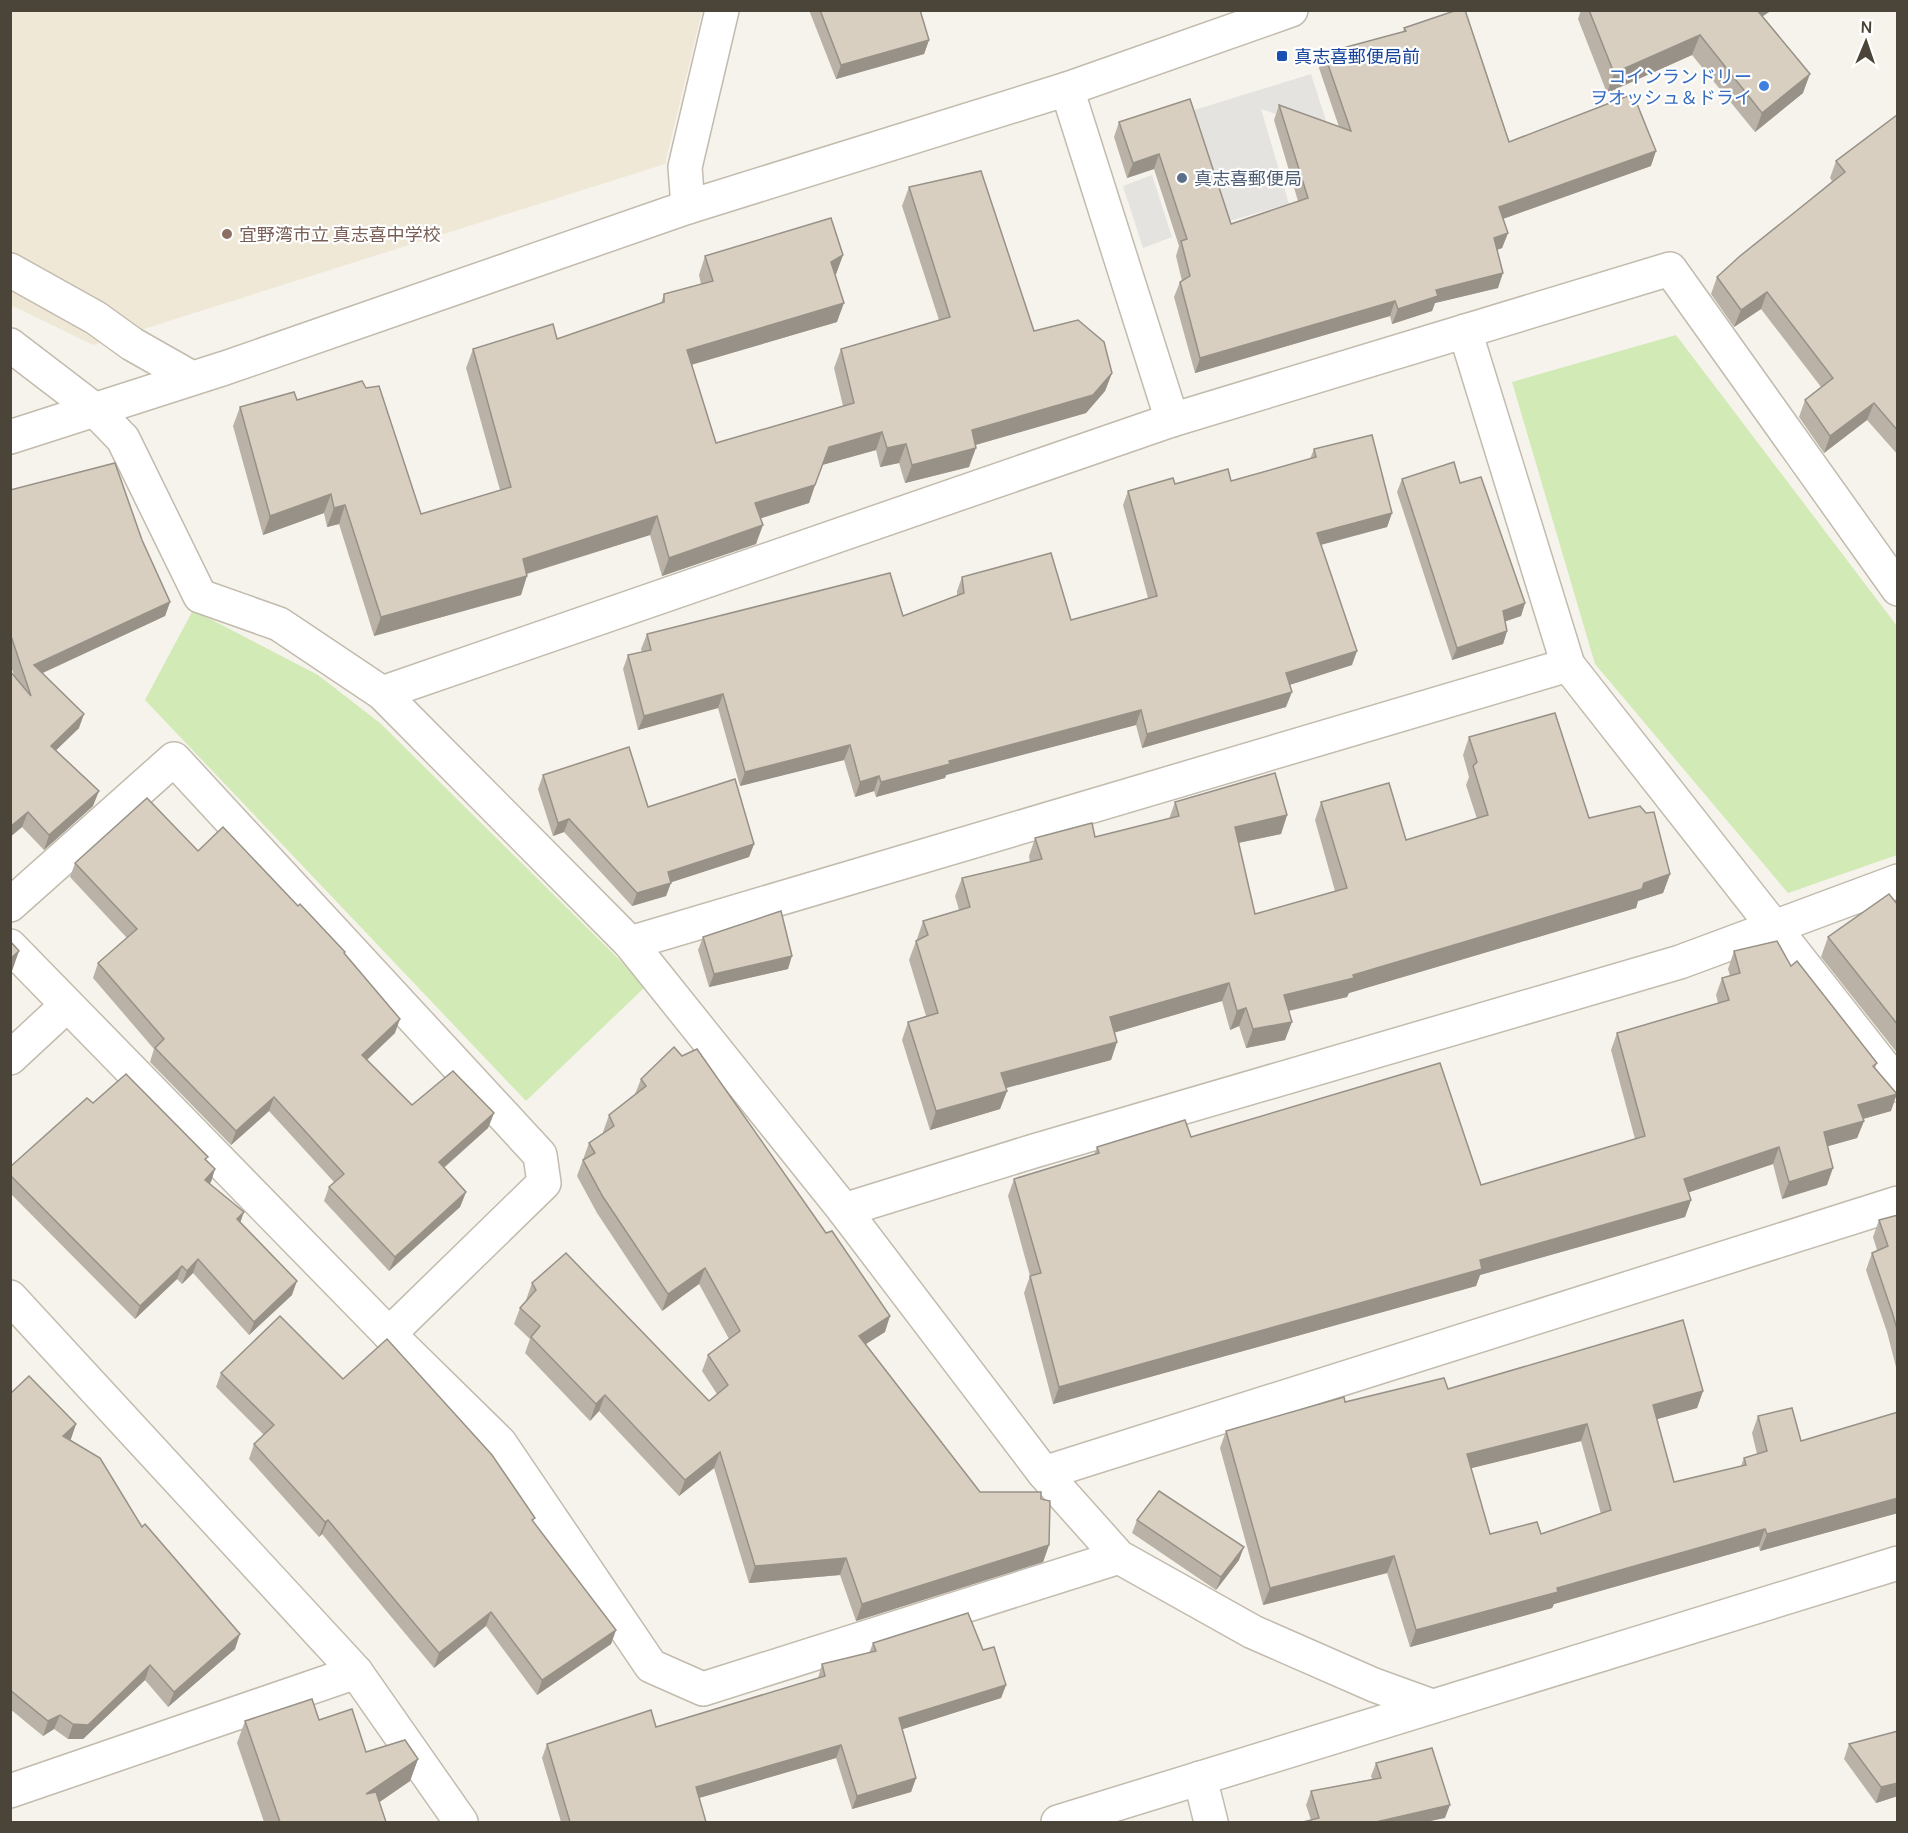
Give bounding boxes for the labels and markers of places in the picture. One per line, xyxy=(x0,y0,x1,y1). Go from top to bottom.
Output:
place label: 真志喜郵便局前 xyxy=(1294,44,1420,68)
marker: 真志喜郵便局前 xyxy=(1275,49,1289,63)
place label: コインランドリー ヲオッシュ＆ドライ xyxy=(1590,64,1752,109)
marker: コインランドリー ヲオッシュ＆ドライ xyxy=(1757,79,1771,93)
place label: 真志喜郵便局 xyxy=(1194,166,1302,190)
marker: 真志喜郵便局 xyxy=(1175,171,1189,185)
place label: 宜野湾市立 真志喜中学校 xyxy=(239,222,441,246)
marker: 宜野湾市立 真志喜中学校 xyxy=(220,227,234,241)

